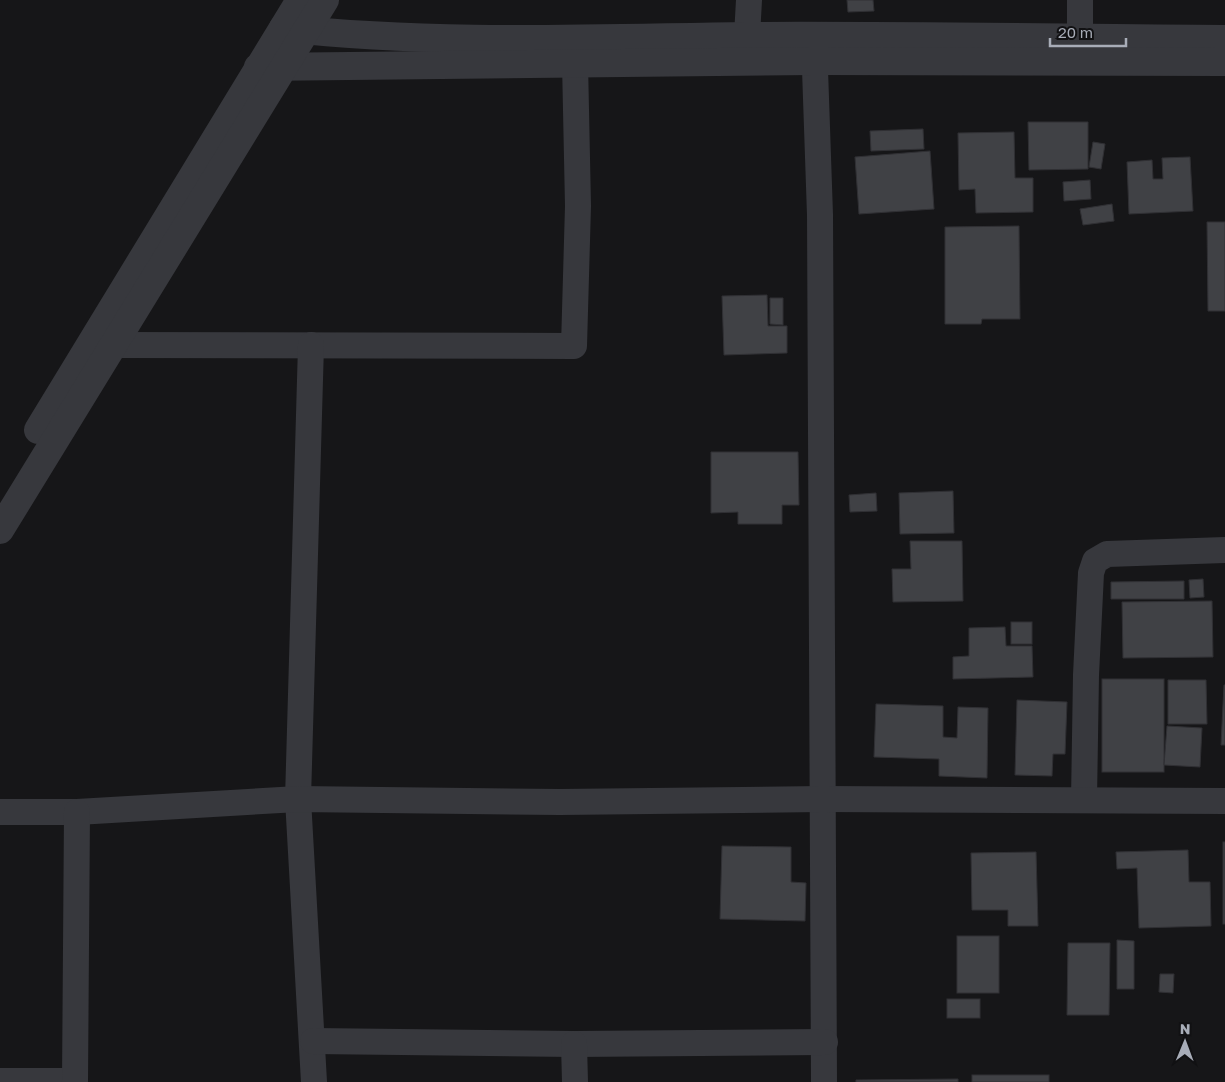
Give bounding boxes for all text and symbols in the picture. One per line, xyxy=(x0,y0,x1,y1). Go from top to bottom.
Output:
scale bar xyxy=(1050,15,1126,47)
text: 20 m xyxy=(1058,23,1093,41)
north arrow xyxy=(1160,1017,1210,1067)
text: N xyxy=(1180,1020,1191,1037)

